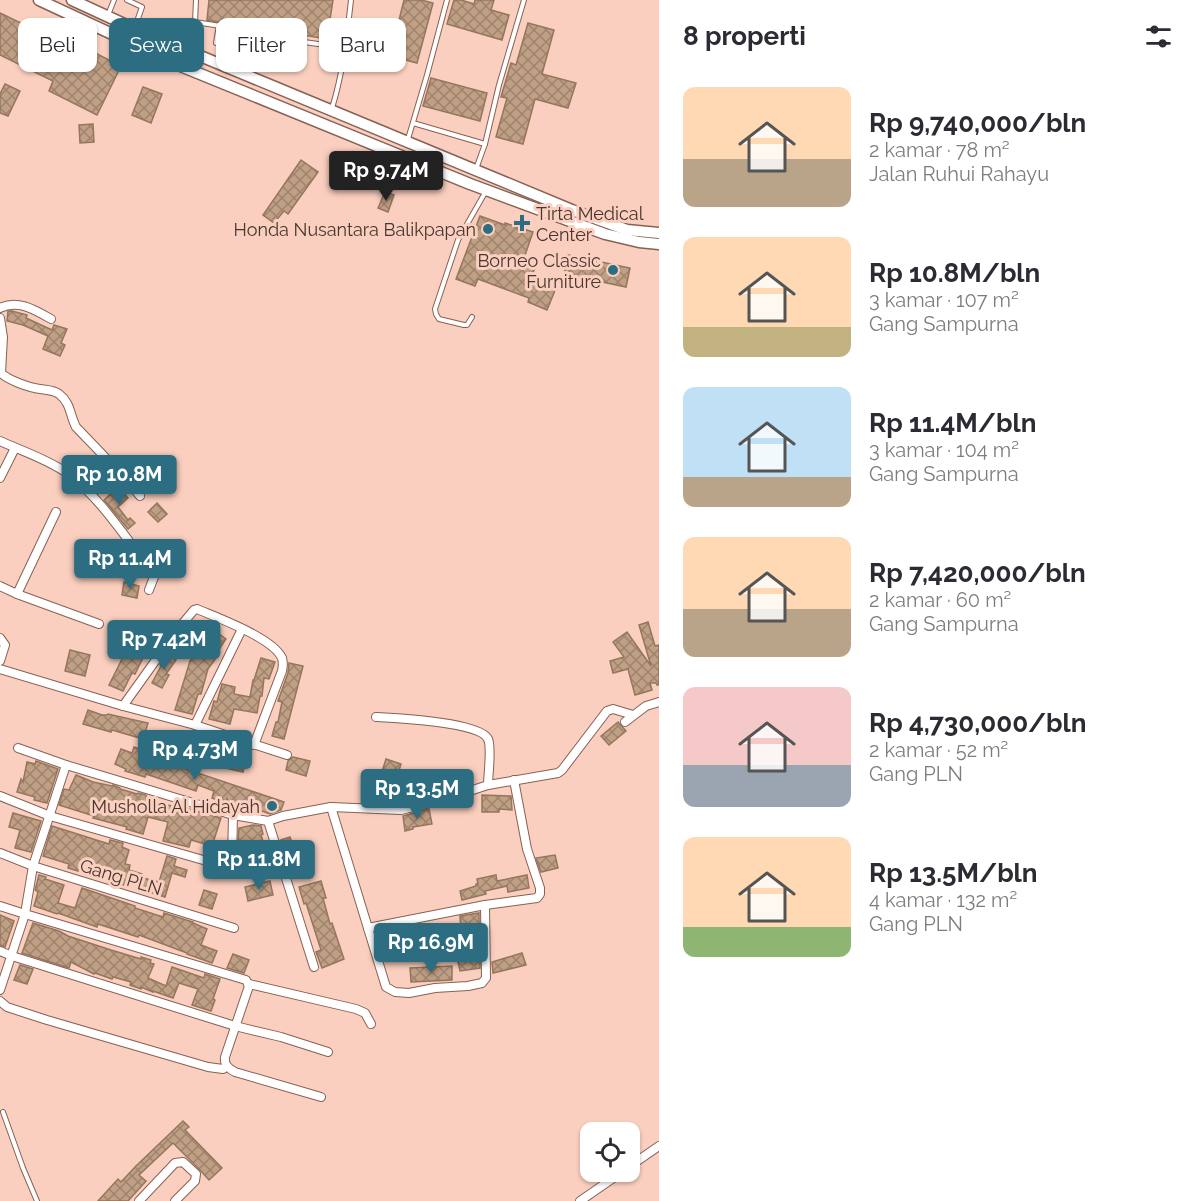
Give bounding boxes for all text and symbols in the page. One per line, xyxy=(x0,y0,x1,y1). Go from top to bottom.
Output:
chip: Beli xyxy=(18,18,97,72)
chip: Sewa xyxy=(109,18,204,72)
chip: Filter xyxy=(216,18,307,72)
chip: Baru xyxy=(319,18,406,72)
icon: filters xyxy=(1142,20,1175,53)
text: 8 properti xyxy=(683,21,806,51)
text: Rp 9,740,000/bln xyxy=(869,108,1086,138)
icon: home xyxy=(731,111,803,183)
text: 2 kamar · 78 m² xyxy=(869,138,1010,162)
pin: Rp 9.74M xyxy=(324,151,448,202)
text: Rp 9.74M xyxy=(343,158,429,182)
text: Jalan Ruhui Rahayu xyxy=(869,162,1049,186)
place label: Tirta Medical Center xyxy=(536,203,644,245)
marker: Tirta Medical Center xyxy=(513,214,531,232)
place label: Honda Nusantara Balikpapan xyxy=(234,219,476,240)
marker: Honda Nusantara Balikpapan xyxy=(481,222,495,236)
place label: Borneo Classic Furniture xyxy=(477,250,601,292)
text: Rp 10.8M/bln xyxy=(869,258,1040,288)
icon: home xyxy=(731,261,803,333)
marker: Borneo Classic Furniture xyxy=(606,263,620,277)
text: 3 kamar · 107 m² xyxy=(869,288,1019,312)
text: Gang Sampurna xyxy=(869,312,1019,336)
text: Rp 11.4M/bln xyxy=(869,408,1036,438)
icon: home xyxy=(731,411,803,483)
text: 3 kamar · 104 m² xyxy=(869,438,1019,462)
pin: Rp 10.8M xyxy=(57,455,181,506)
text: Rp 10.8M xyxy=(76,462,162,486)
text: Gang Sampurna xyxy=(869,462,1019,486)
pin: Rp 11.4M xyxy=(68,539,192,590)
text: Rp 11.4M xyxy=(88,546,172,570)
text: Rp 7,420,000/bln xyxy=(869,558,1086,588)
icon: home xyxy=(731,561,803,633)
text: 2 kamar · 60 m² xyxy=(869,588,1011,612)
text: Gang Sampurna xyxy=(869,612,1019,636)
pin: Rp 7.42M xyxy=(102,620,226,671)
text: Rp 7.42M xyxy=(121,627,207,651)
text: Rp 4,730,000/bln xyxy=(869,708,1087,738)
icon: home xyxy=(731,711,803,783)
pin: Rp 4.73M xyxy=(133,730,257,781)
text: Rp 4.73M xyxy=(152,737,238,761)
text: 2 kamar · 52 m² xyxy=(869,738,1008,762)
text: Gang PLN xyxy=(869,762,963,786)
pin: Rp 13.5M xyxy=(355,769,479,820)
text: Rp 13.5M xyxy=(375,776,459,800)
place label: Musholla Al Hidayah xyxy=(91,796,260,817)
marker: Musholla Al Hidayah xyxy=(265,799,279,813)
pin: Rp 11.8M xyxy=(197,840,321,891)
text: Rp 11.8M xyxy=(217,847,301,871)
street label: Gang PLN xyxy=(78,855,164,899)
text: Rp 13.5M/bln xyxy=(869,858,1038,888)
icon: home xyxy=(731,861,803,933)
text: 4 kamar · 132 m² xyxy=(869,888,1017,912)
text: Gang PLN xyxy=(869,912,963,936)
pin: Rp 16.9M xyxy=(369,923,493,974)
text: Rp 16.9M xyxy=(388,930,474,954)
map controls xyxy=(580,1122,640,1182)
button: locate xyxy=(580,1122,640,1182)

